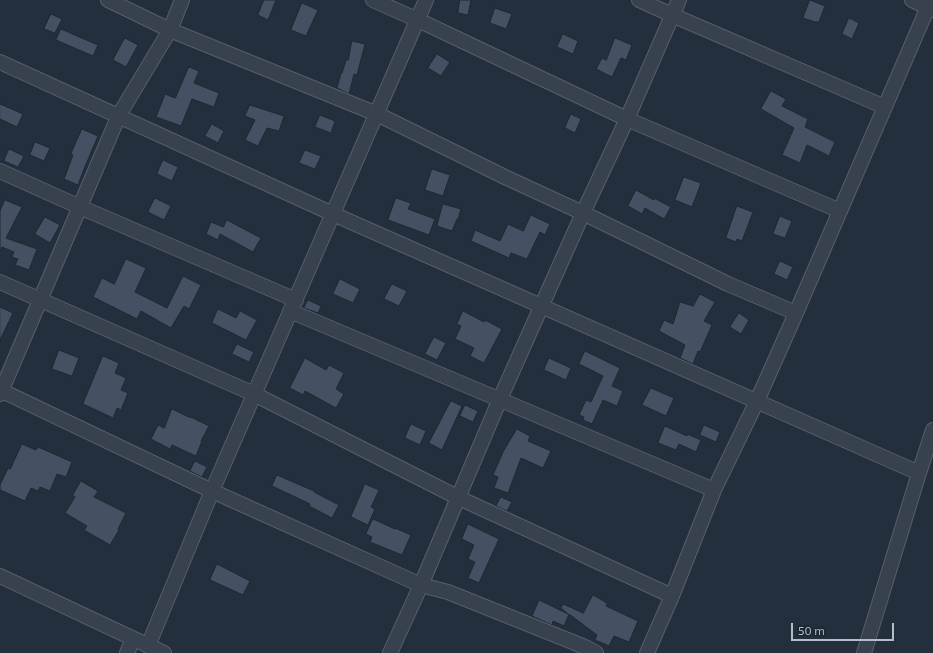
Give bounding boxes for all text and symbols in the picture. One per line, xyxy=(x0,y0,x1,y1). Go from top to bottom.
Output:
scale bar xyxy=(793,615,896,641)
text: 50 m xyxy=(798,623,825,637)

